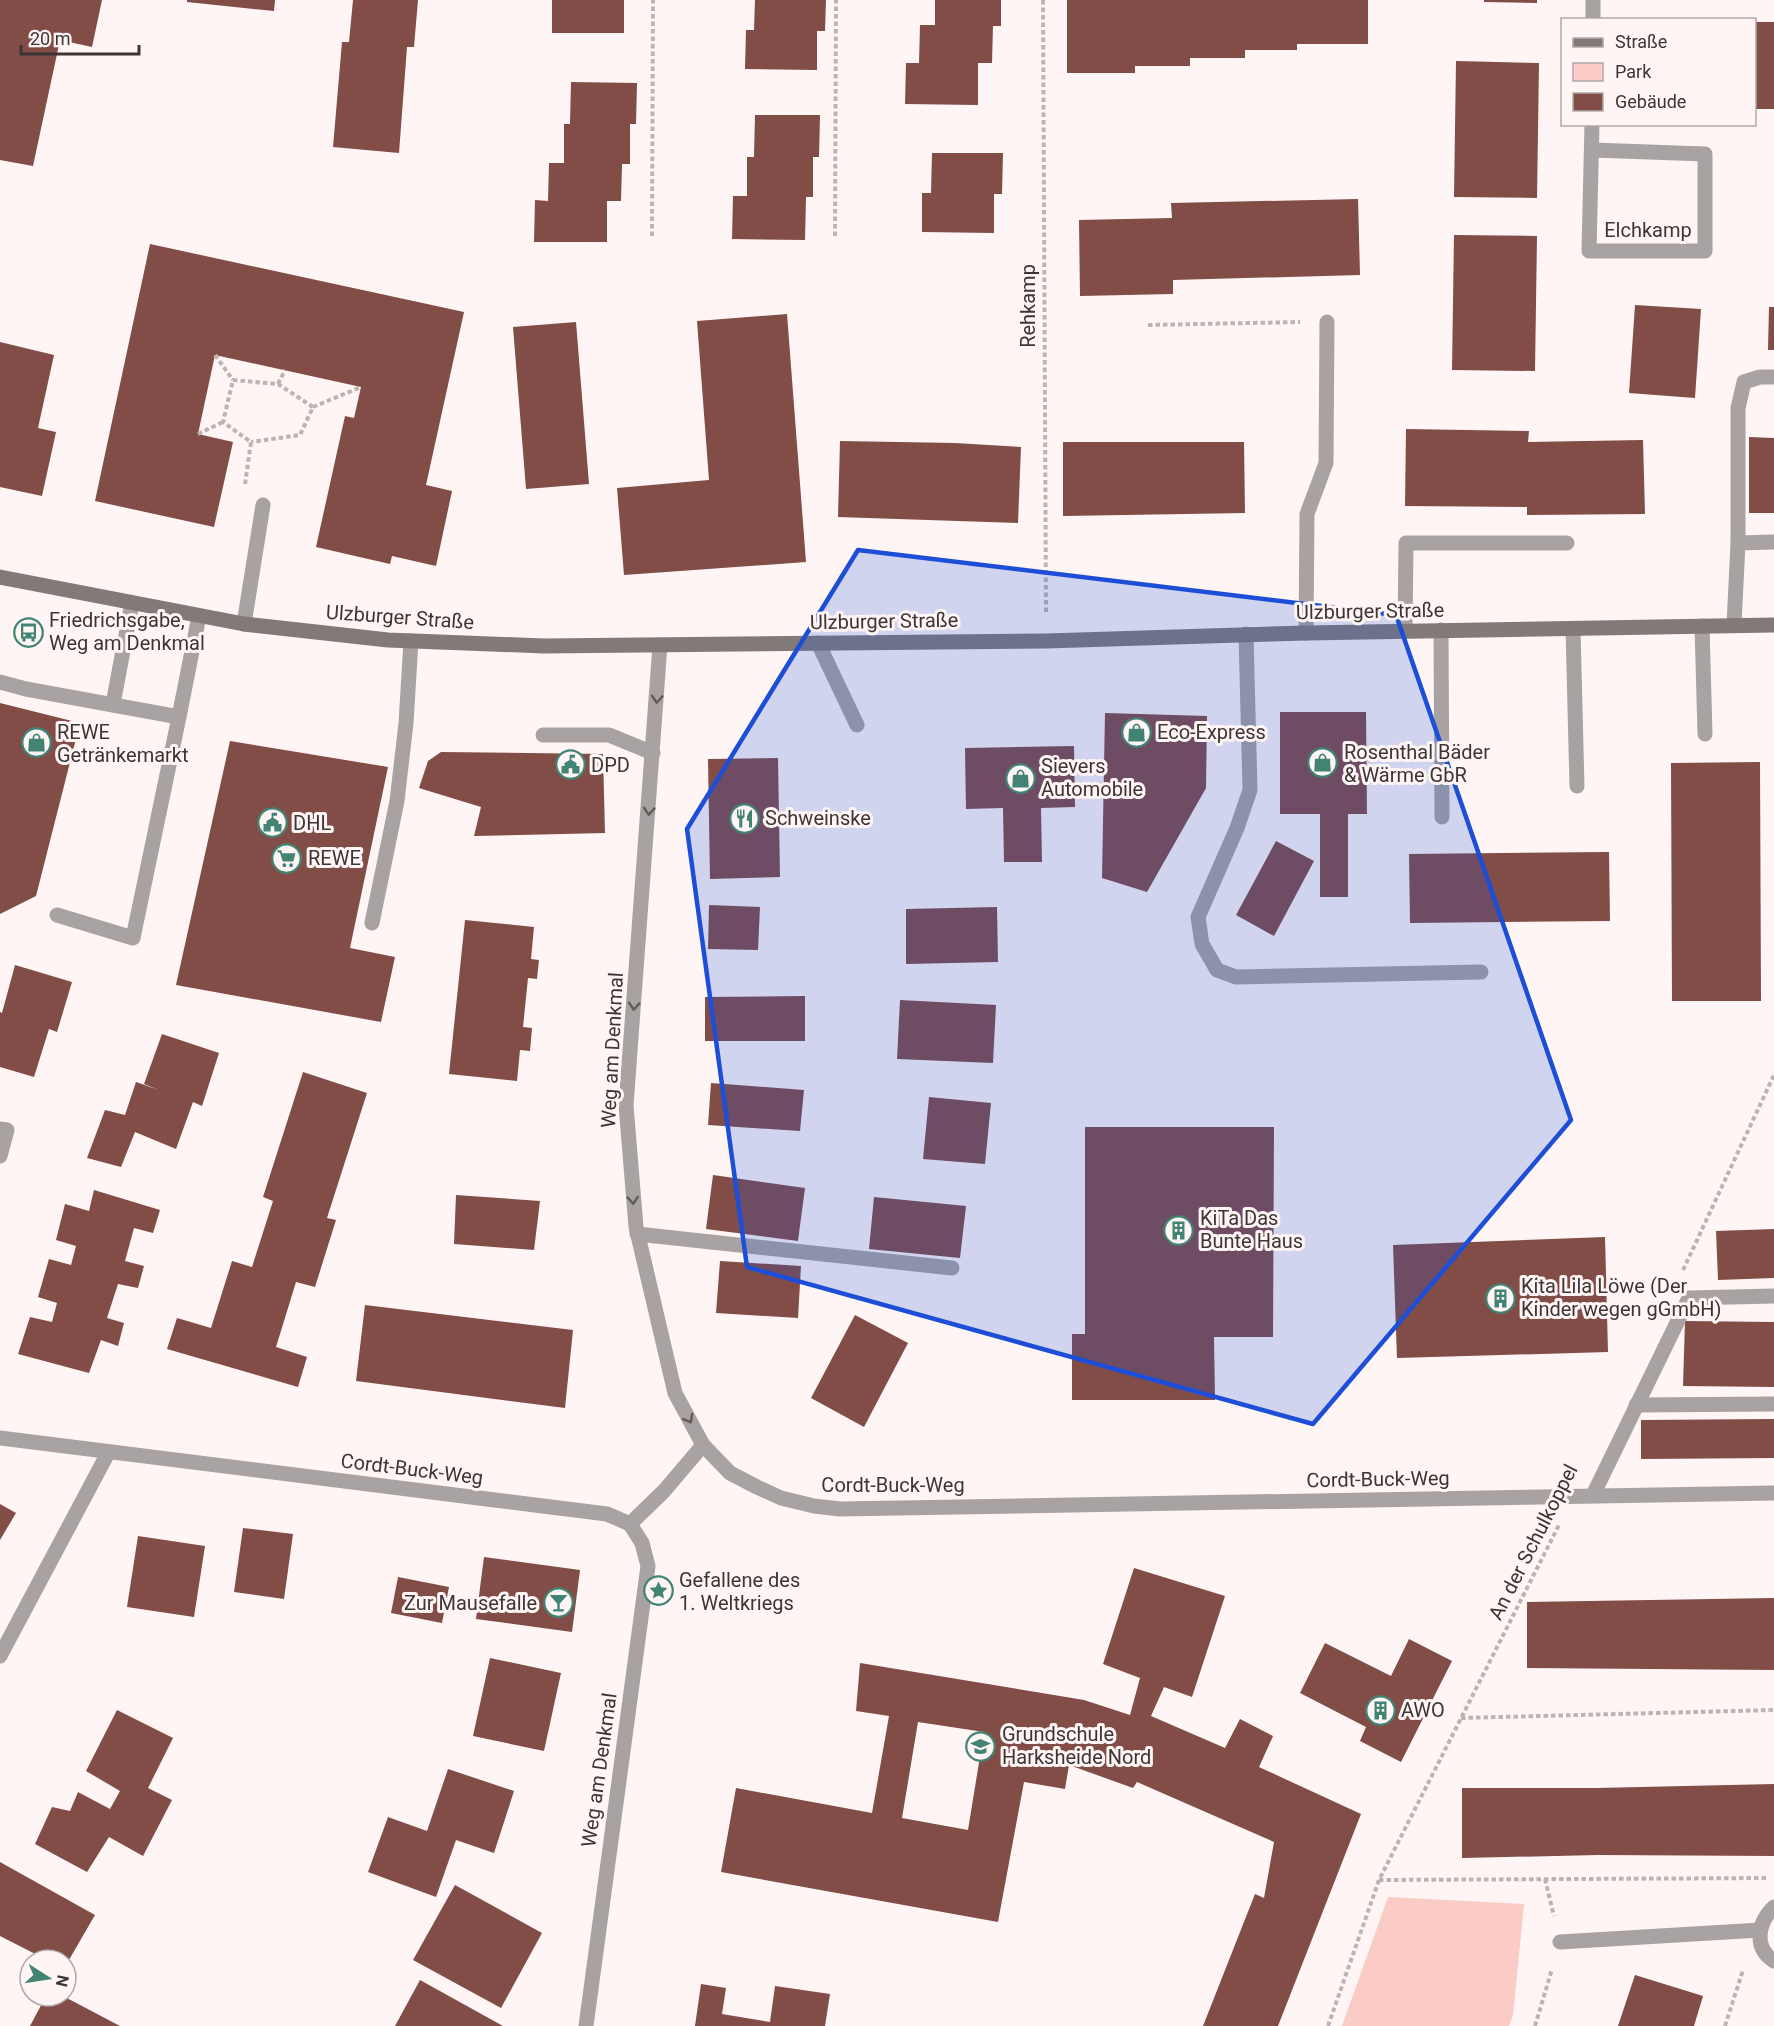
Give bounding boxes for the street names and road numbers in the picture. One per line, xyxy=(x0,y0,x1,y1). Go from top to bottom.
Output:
street label: Elchkamp xyxy=(1604,218,1692,242)
street label: Rehkamp xyxy=(1016,264,1040,348)
street label: Ulzburger Straße xyxy=(1296,598,1444,624)
street label: Ulzburger Straße xyxy=(325,600,475,634)
street label: Ulzburger Straße xyxy=(810,608,958,634)
street label: Weg am Denkmal xyxy=(596,972,628,1128)
street label: Cordt-Buck-Weg xyxy=(339,1448,485,1490)
street label: An der Schulkoppel xyxy=(1483,1460,1583,1624)
street label: Cordt-Buck-Weg xyxy=(1306,1466,1450,1492)
street label: Cordt-Buck-Weg xyxy=(821,1473,965,1497)
street label: Weg am Denkmal xyxy=(576,1691,622,1849)

